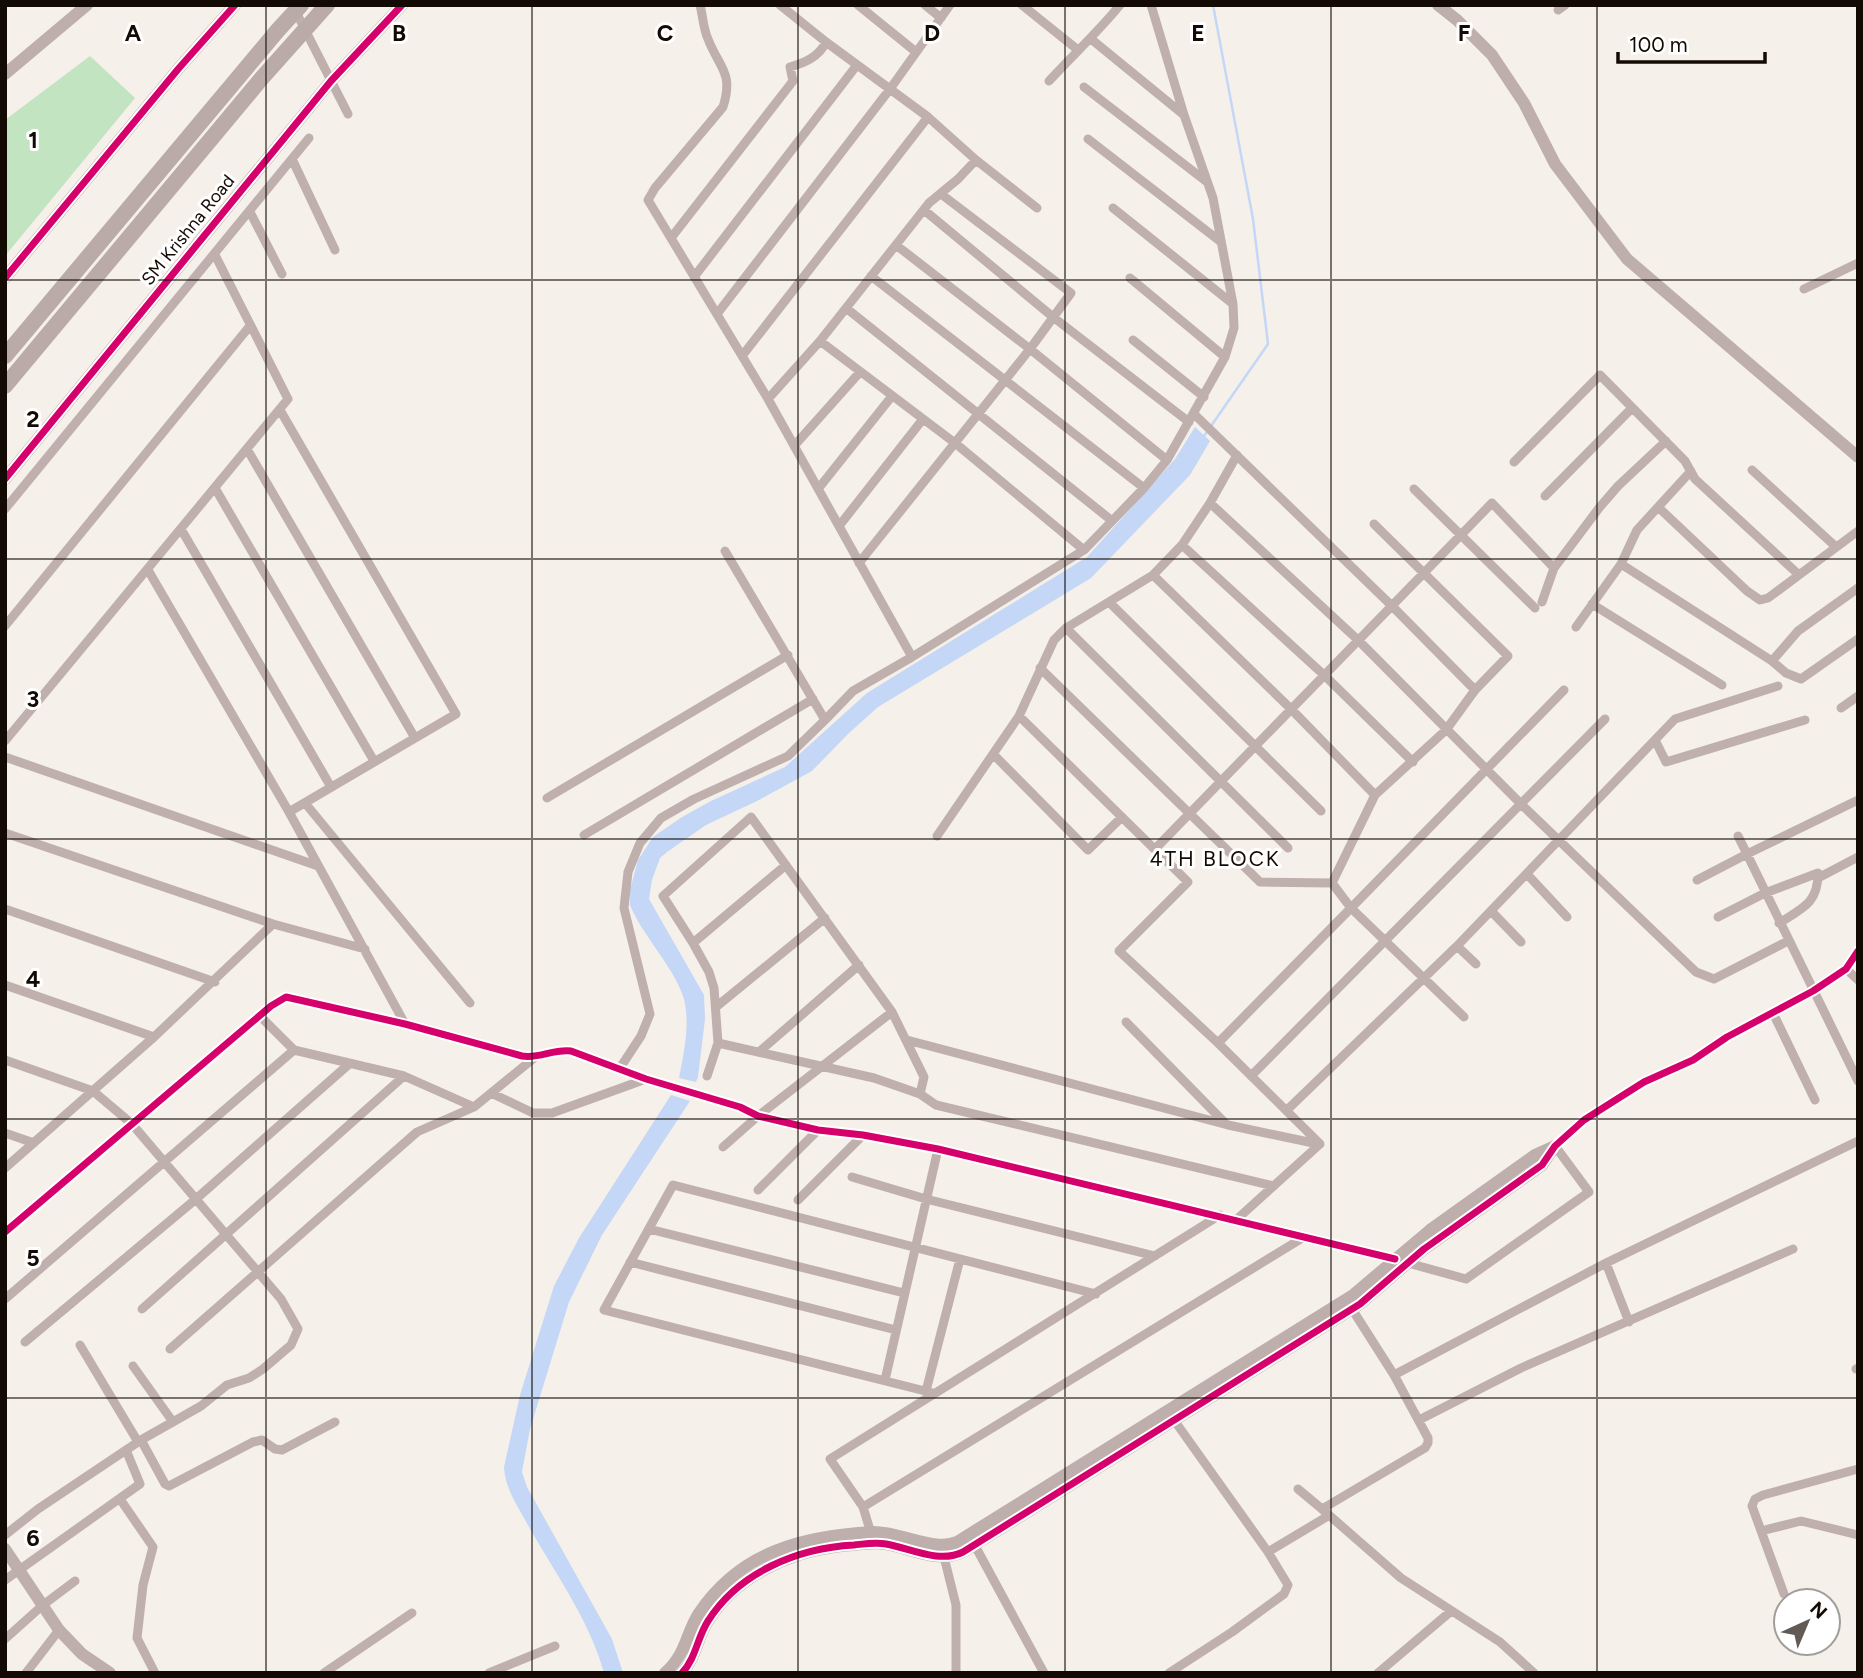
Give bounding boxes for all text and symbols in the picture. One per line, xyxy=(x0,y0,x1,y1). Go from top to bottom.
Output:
text: A xyxy=(125,19,142,47)
text: B xyxy=(392,19,406,47)
text: C xyxy=(657,19,674,47)
text: D xyxy=(924,19,940,47)
text: E xyxy=(1191,19,1205,47)
text: F xyxy=(1458,19,1471,47)
scale bar xyxy=(1618,21,1765,65)
text: 100 m xyxy=(1629,32,1688,57)
text: 1 xyxy=(28,126,38,154)
street label: SM Krishna Road xyxy=(137,170,239,290)
text: 2 xyxy=(26,405,40,433)
text: 3 xyxy=(27,685,39,713)
district label: 4TH BLOCK xyxy=(1149,846,1281,871)
text: 4 xyxy=(26,965,40,993)
text: 5 xyxy=(26,1244,40,1272)
text: 6 xyxy=(26,1524,40,1552)
north arrow xyxy=(1772,1587,1842,1657)
text: N xyxy=(1805,1597,1832,1624)

